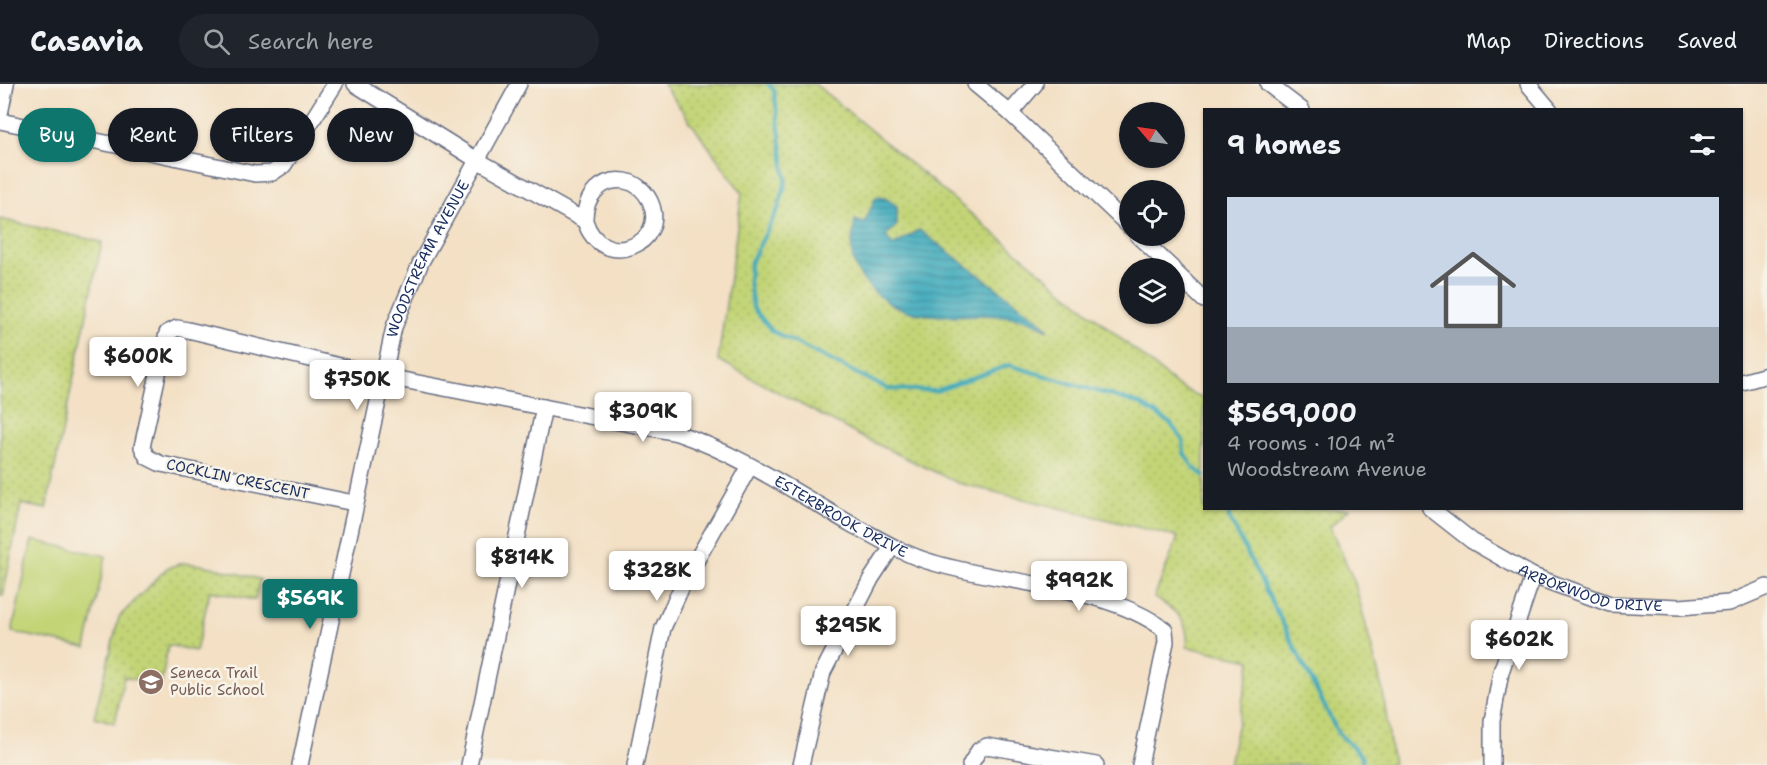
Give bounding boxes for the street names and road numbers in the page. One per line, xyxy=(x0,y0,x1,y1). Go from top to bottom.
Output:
street label: WOODSTREAM AVENUE xyxy=(382,177,474,339)
street label: COCKLIN CRESCENT xyxy=(164,454,312,504)
street label: ESTERBROOK DRIVE xyxy=(771,471,911,562)
street label: ARBORWOOD DRIVE xyxy=(1514,559,1663,616)

